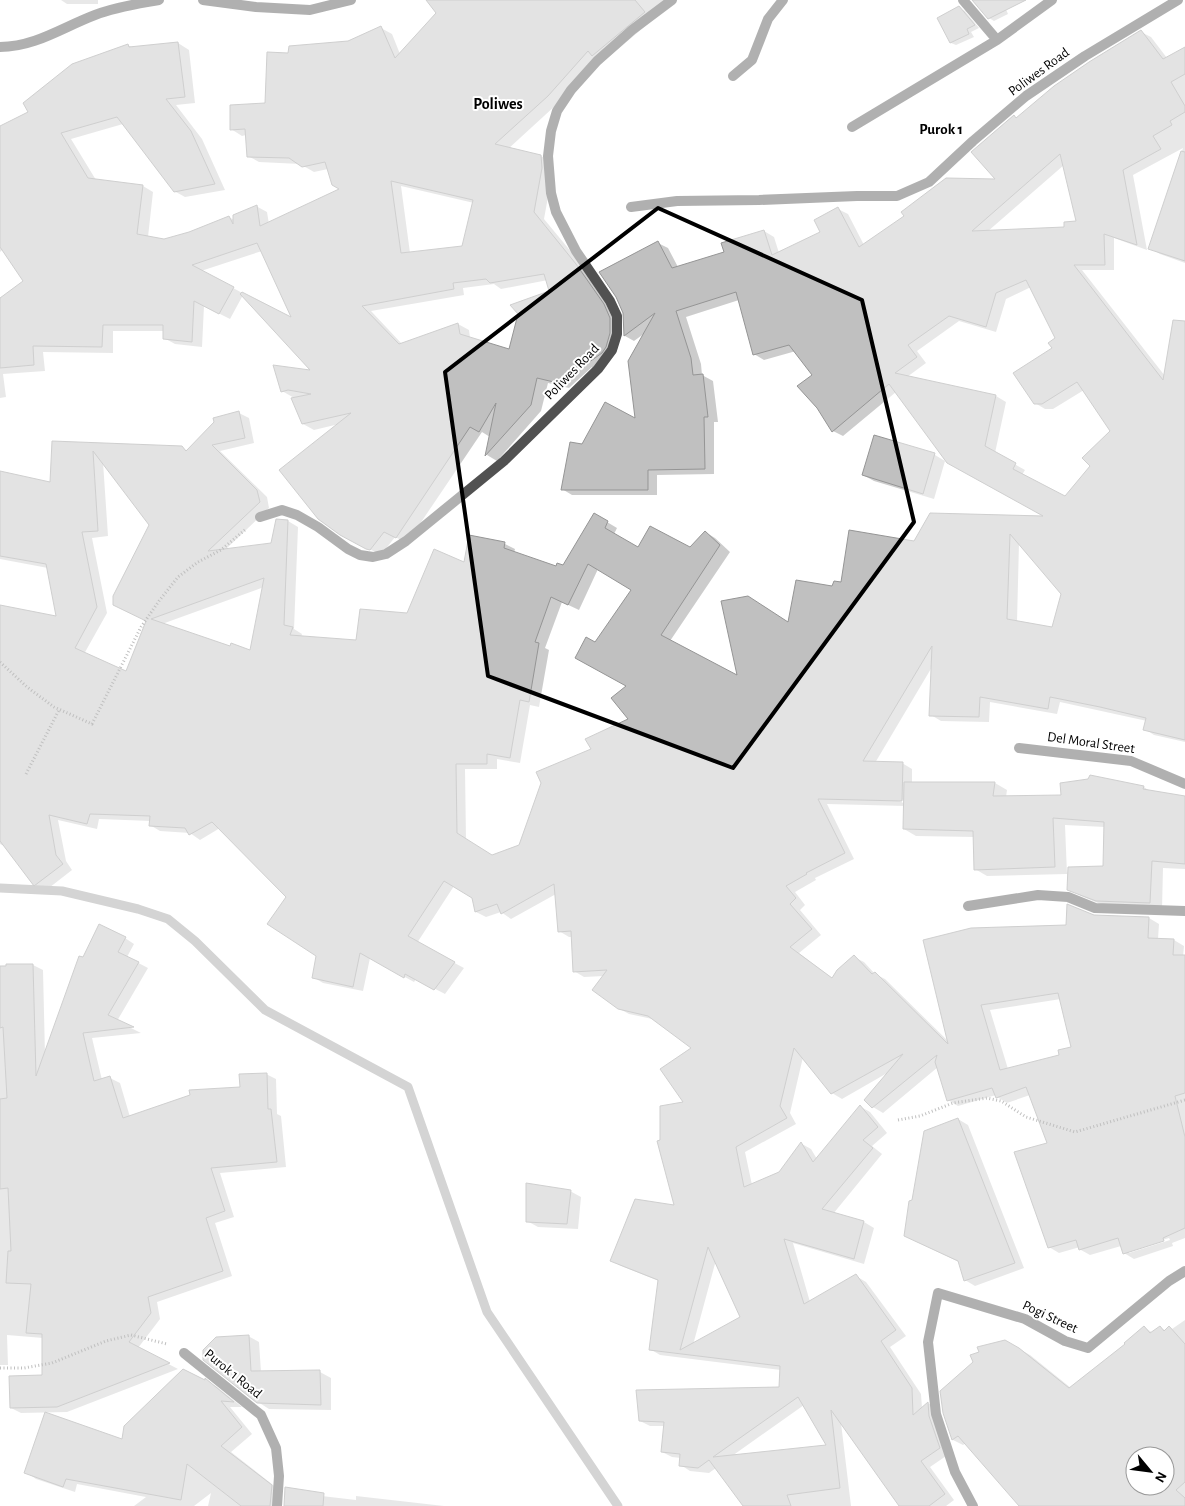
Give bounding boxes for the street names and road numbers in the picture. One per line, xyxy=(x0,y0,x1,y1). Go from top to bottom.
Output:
street label: Poliwes Road xyxy=(1006,45,1072,99)
street label: Poliwes Road xyxy=(542,341,602,403)
street label: Del Moral Street xyxy=(1046,730,1136,756)
street label: Pogi Street xyxy=(1020,1298,1080,1336)
street label: Purok 1 Road xyxy=(202,1347,264,1401)

